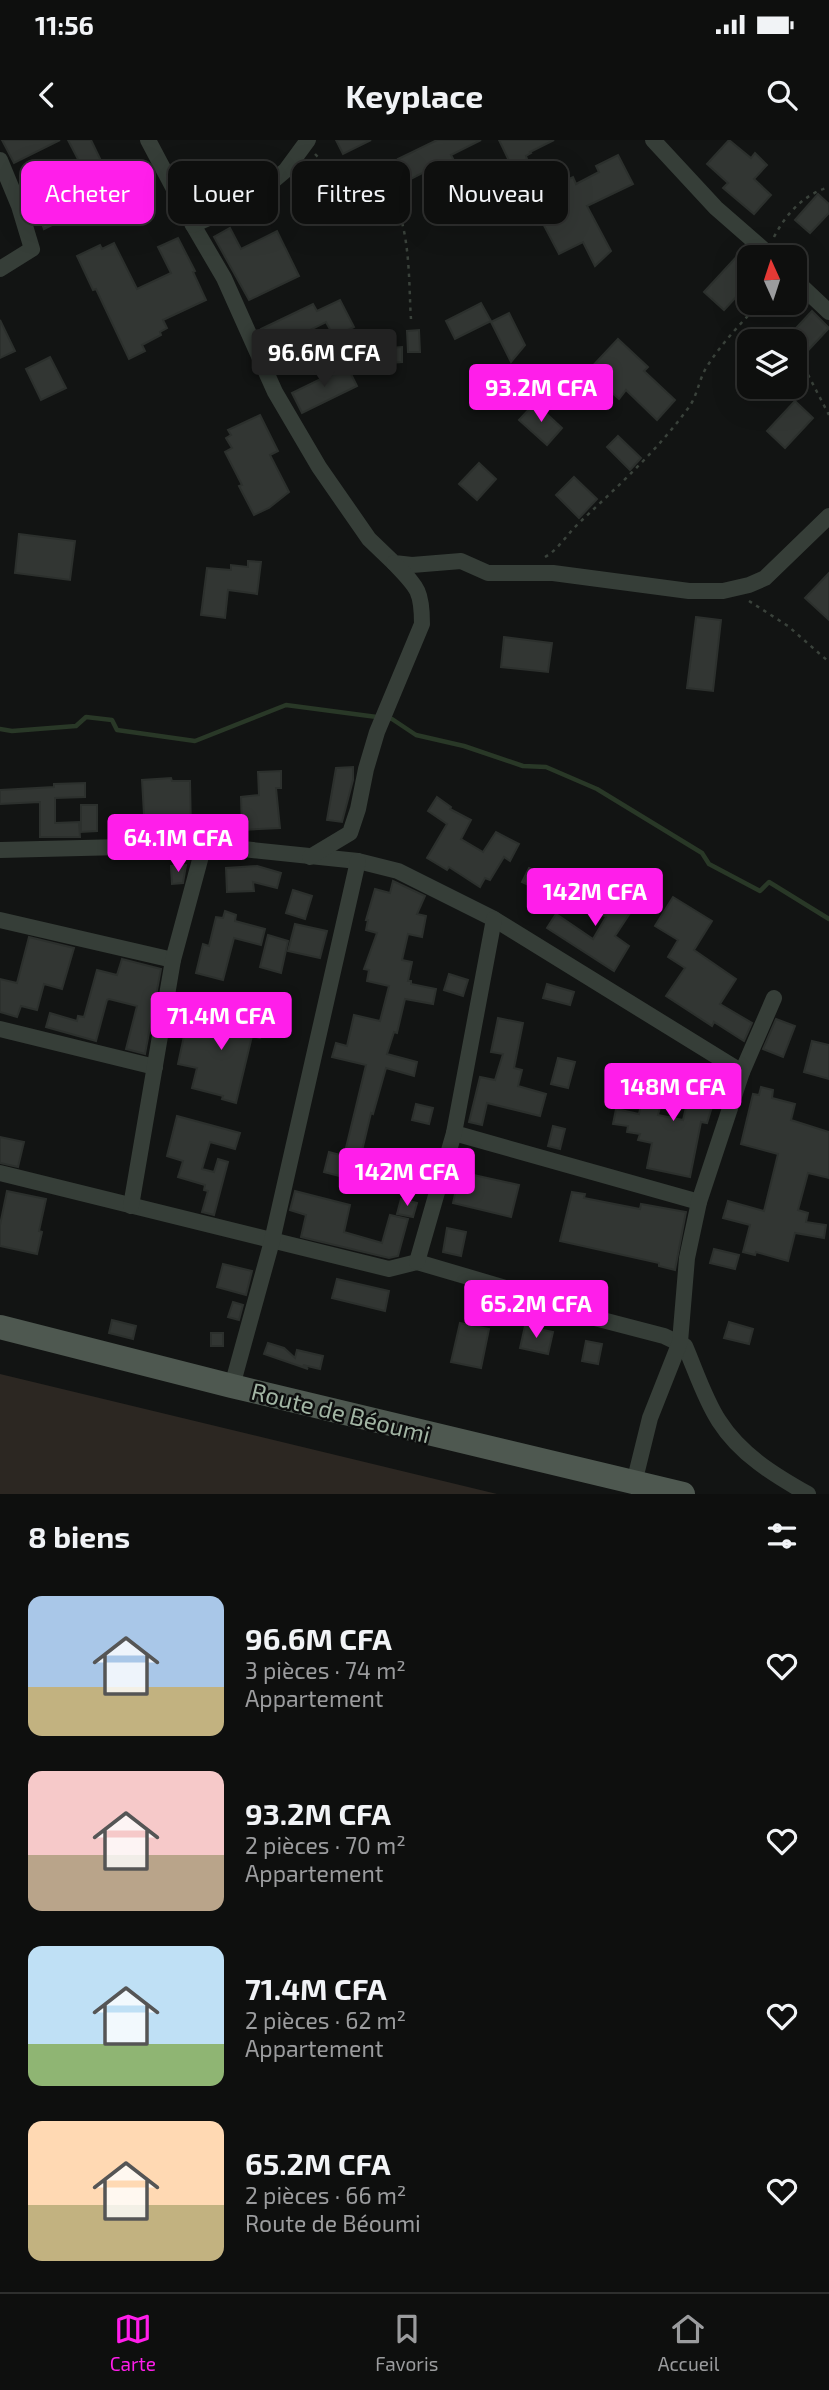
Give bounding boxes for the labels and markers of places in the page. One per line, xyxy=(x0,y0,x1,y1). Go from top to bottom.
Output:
pin: 96.6M CFA xyxy=(244,330,404,389)
pin: 93.2M CFA xyxy=(461,364,621,424)
pin: 64.1M CFA xyxy=(98,814,258,874)
pin: 142M CFA xyxy=(523,868,667,928)
pin: 71.4M CFA xyxy=(141,992,301,1052)
pin: 148M CFA xyxy=(601,1063,745,1123)
pin: 142M CFA xyxy=(335,1149,479,1208)
pin: 65.2M CFA xyxy=(456,1280,616,1340)

